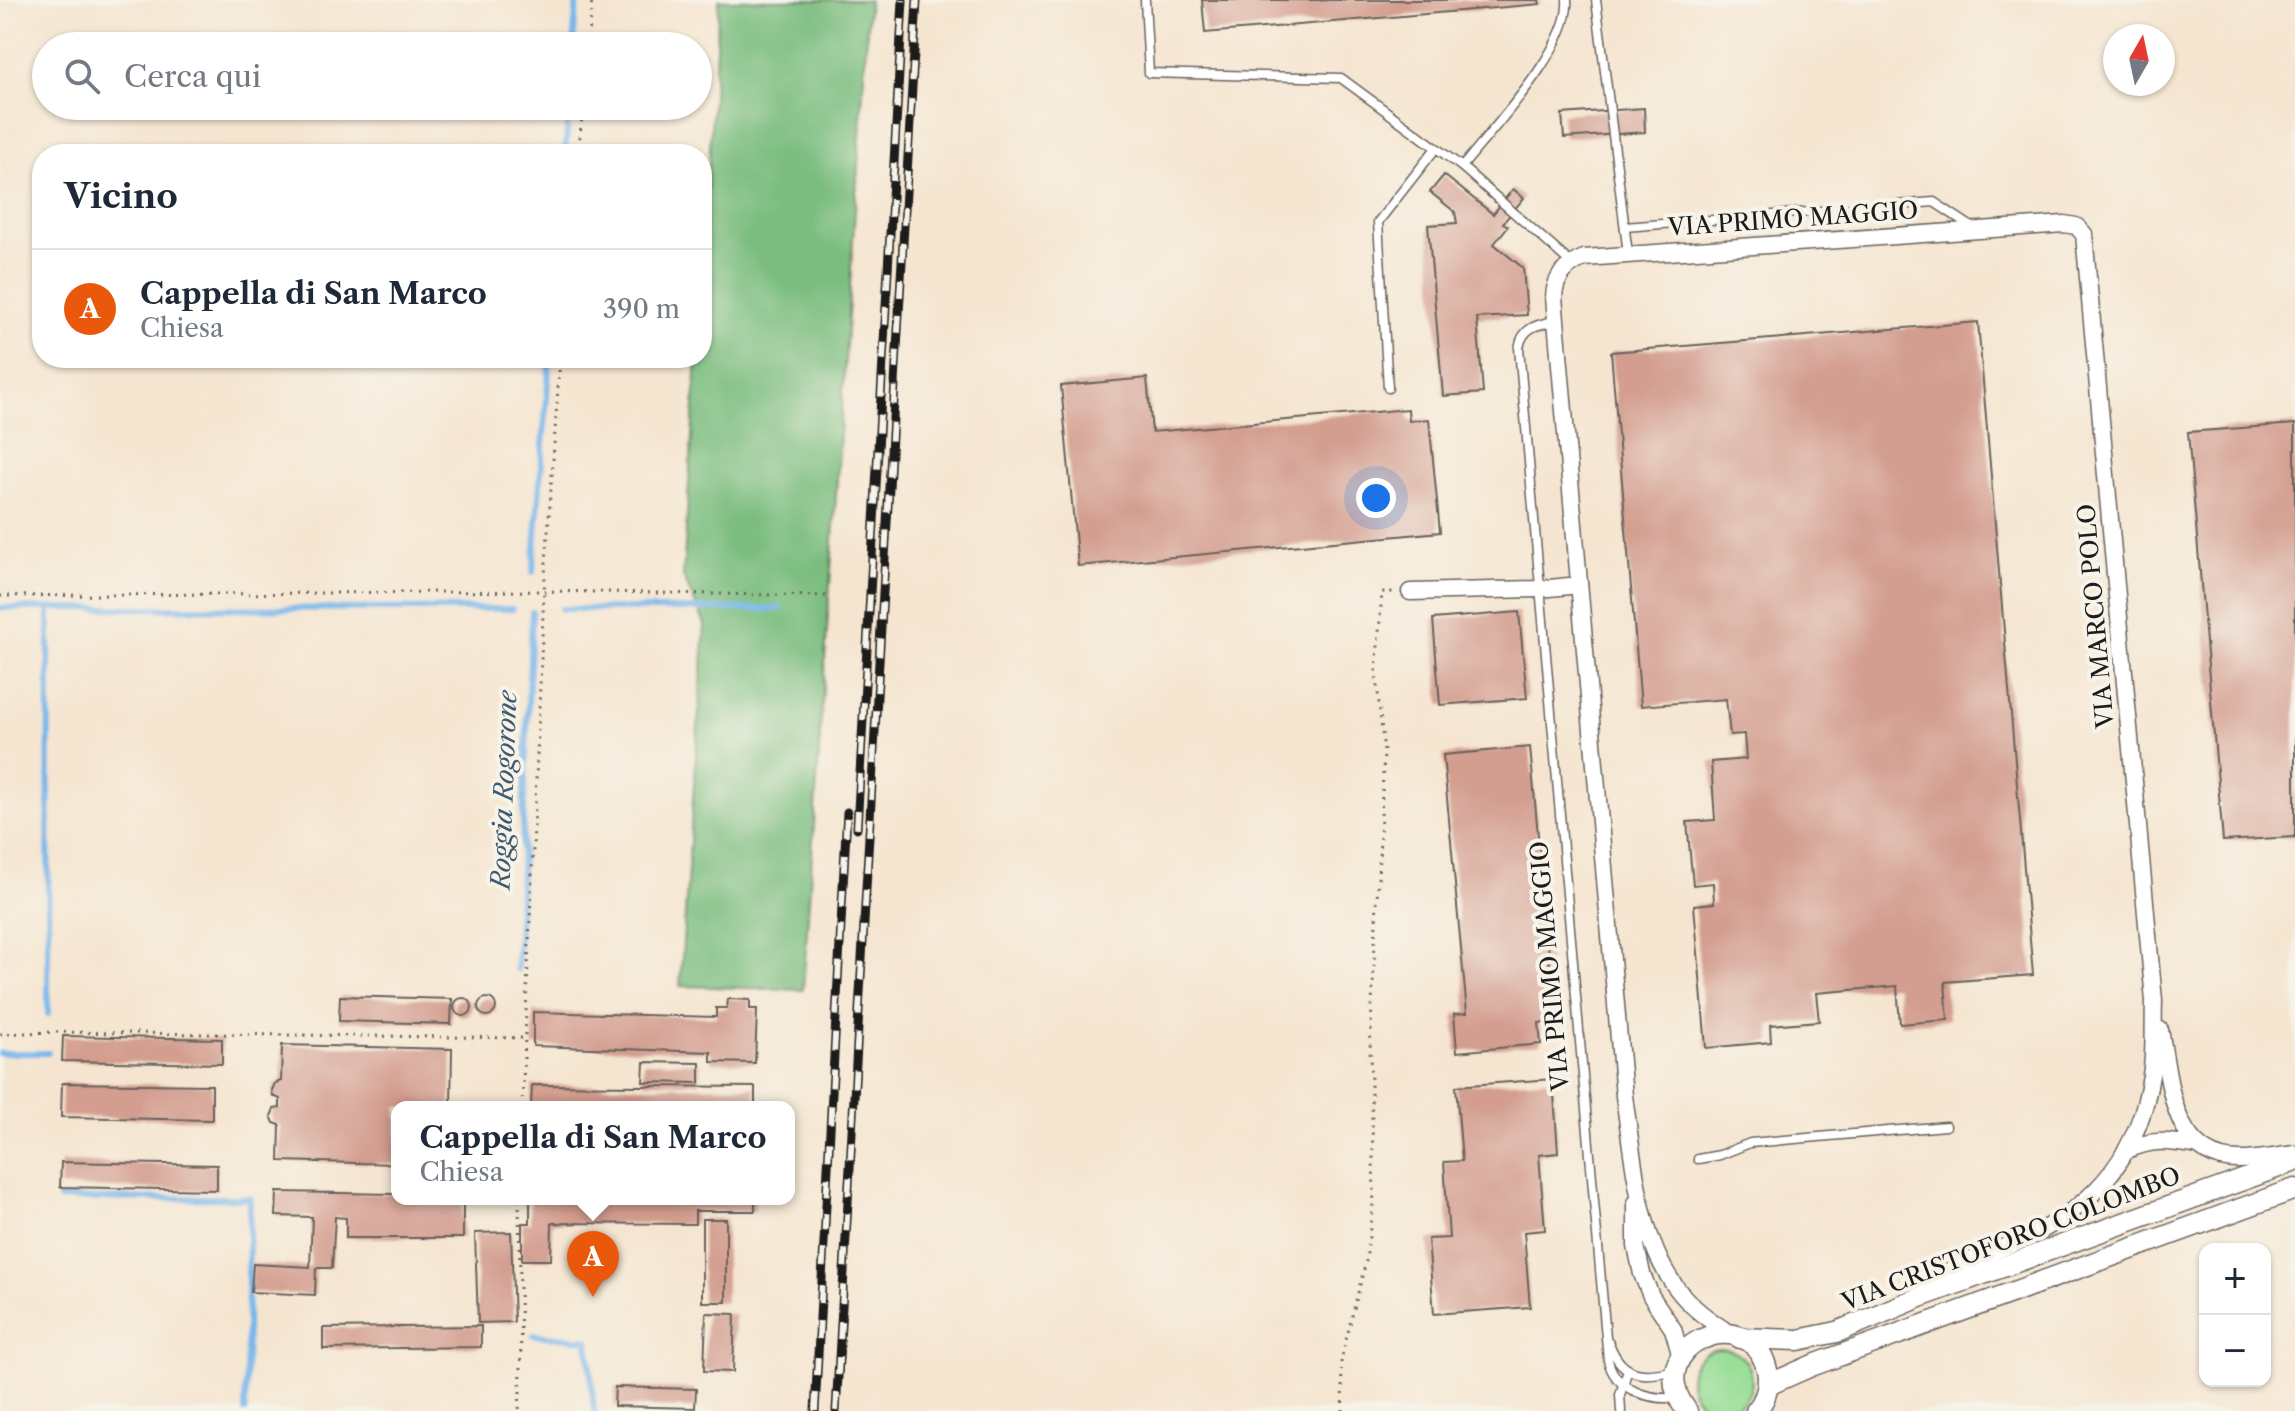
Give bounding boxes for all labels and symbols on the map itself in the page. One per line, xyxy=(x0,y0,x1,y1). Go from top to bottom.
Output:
north arrow xyxy=(2103,24,2175,96)
street label: VIA PRIMO MAGGIO xyxy=(1666,195,1919,242)
your location xyxy=(1356,478,1396,518)
street label: VIA MARCO POLO xyxy=(2071,503,2120,730)
water label: Roggia Rogorone xyxy=(484,688,524,892)
street label: VIA PRIMO MAGGIO xyxy=(1524,840,1575,1093)
street label: VIA CRISTOFORO COLOMBO xyxy=(1837,1160,2184,1317)
pin: A xyxy=(567,1231,619,1297)

